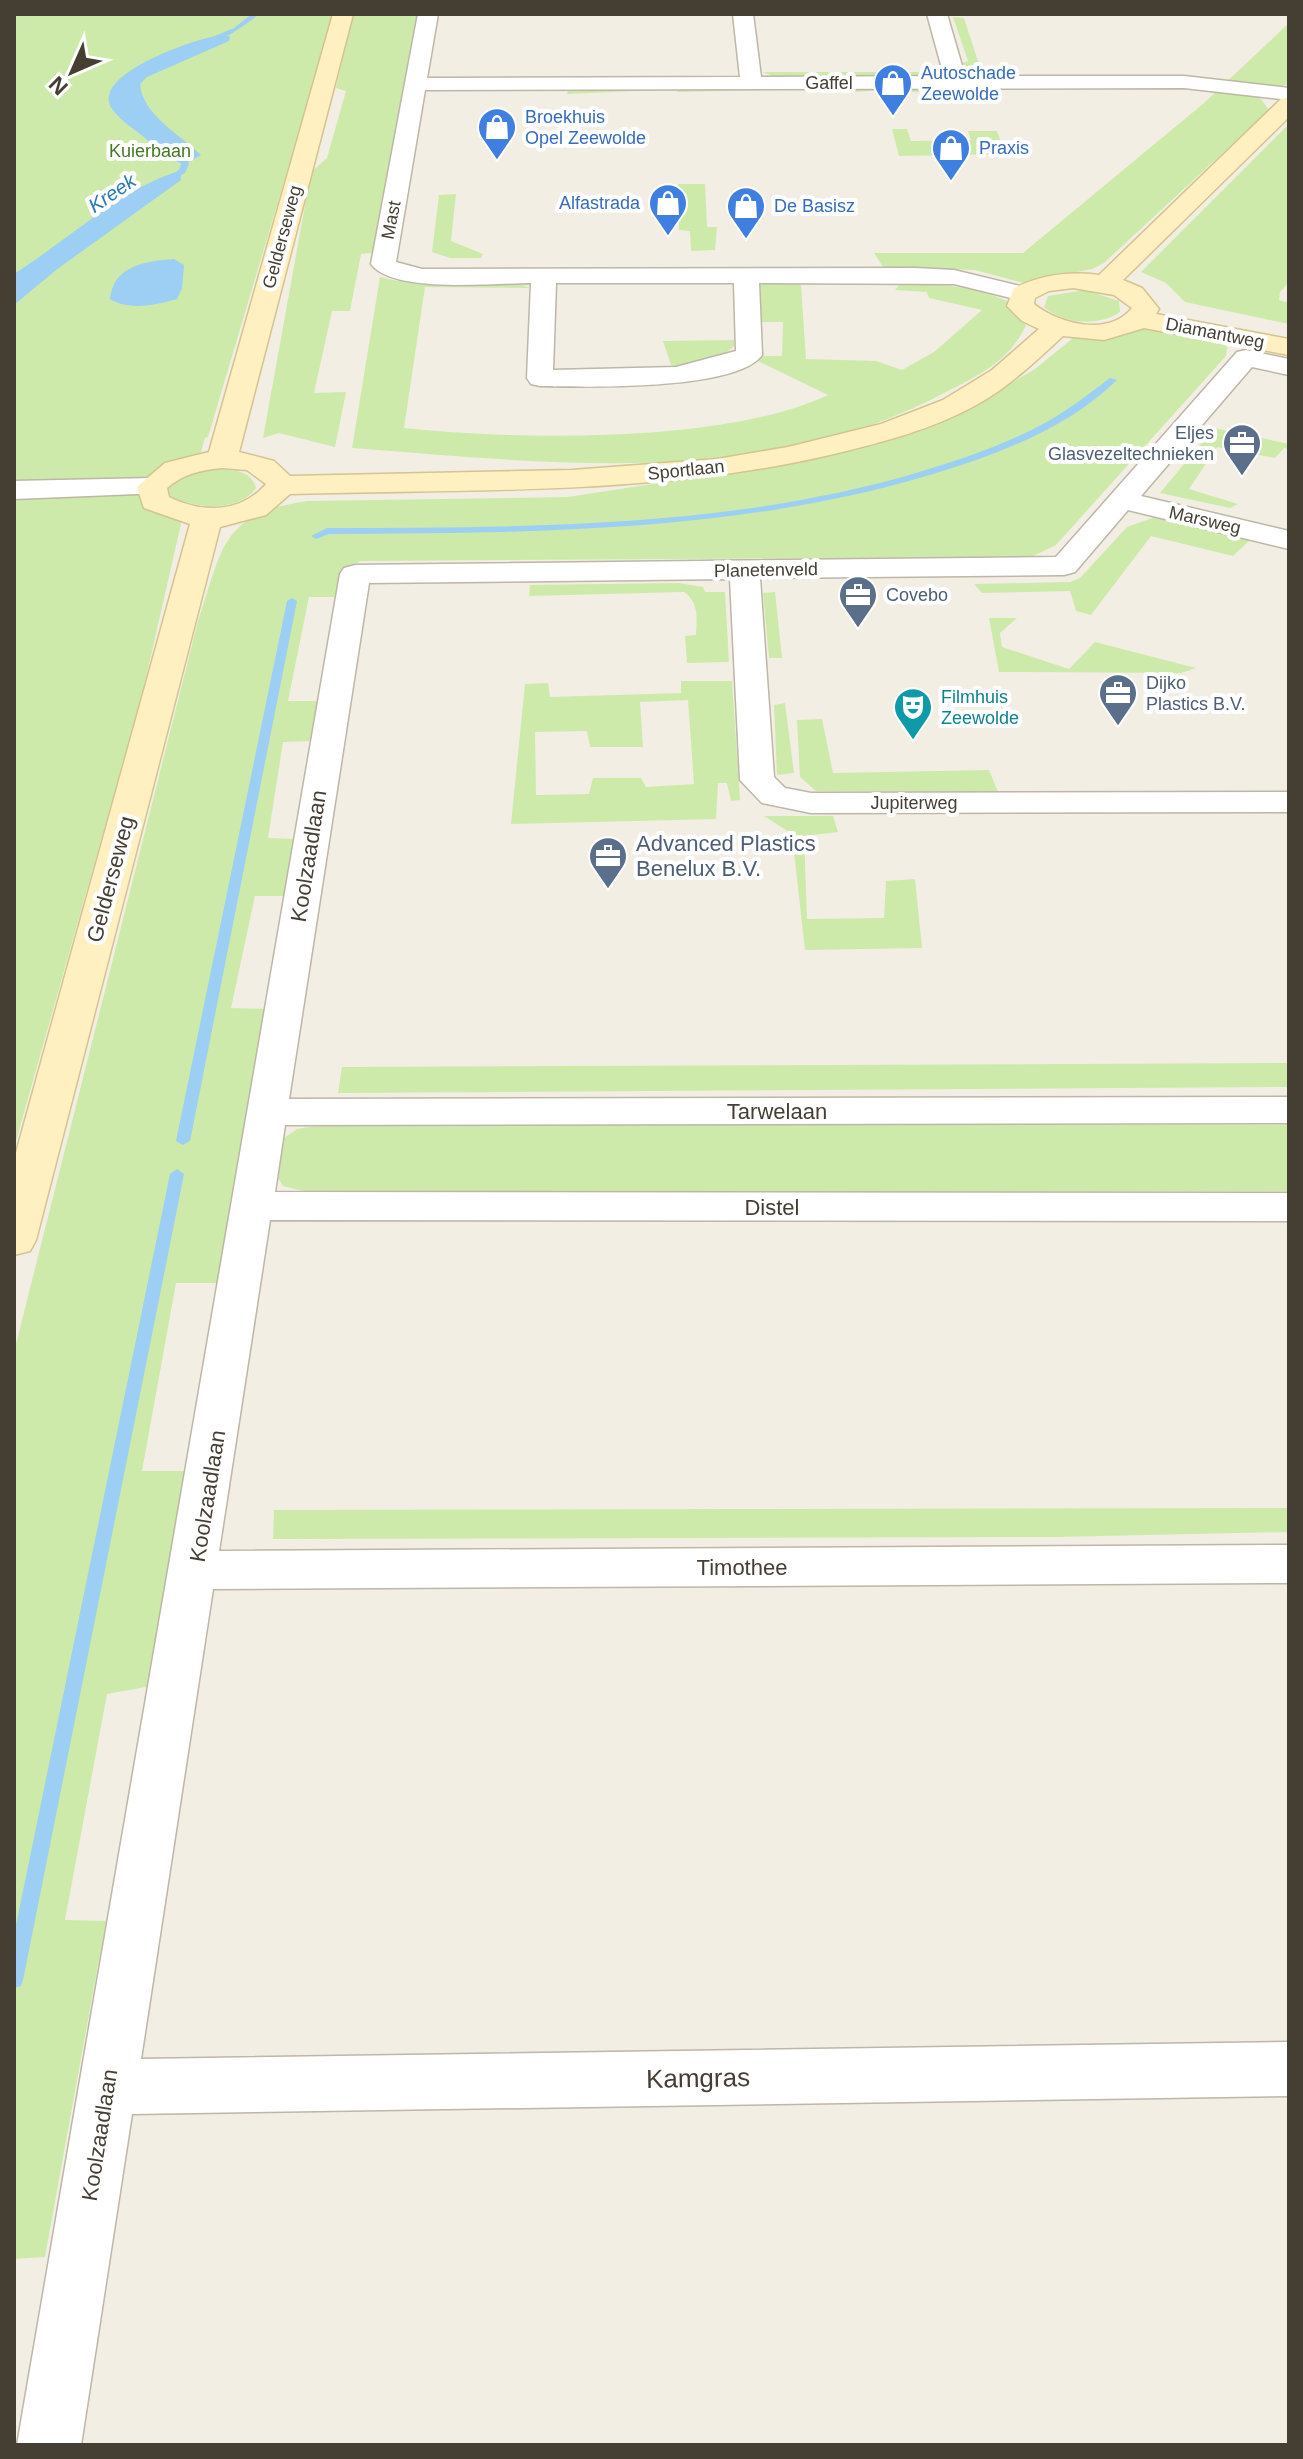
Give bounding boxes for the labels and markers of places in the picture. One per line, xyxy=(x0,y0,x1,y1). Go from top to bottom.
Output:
shop icon: Autoschade Zeewolde xyxy=(872,62,914,117)
place label: Autoschade Zeewolde xyxy=(921,63,1016,104)
shop icon: Broekhuis Opel Zeewolde xyxy=(476,106,518,161)
place label: Broekhuis Opel Zeewolde xyxy=(525,107,646,148)
shop icon: Praxis xyxy=(930,127,972,182)
place label: Praxis xyxy=(979,138,1029,158)
shop icon: Alfastrada xyxy=(647,182,689,237)
shop icon: De Basisz xyxy=(725,185,767,240)
place label: Alfastrada xyxy=(559,193,641,213)
place label: De Basisz xyxy=(774,196,855,216)
office icon: Eljes Glasvezeltechnieken xyxy=(1221,422,1263,477)
place label: Eljes Glasvezeltechnieken xyxy=(1048,423,1214,464)
office icon: Covebo xyxy=(837,574,879,629)
place label: Covebo xyxy=(886,585,948,605)
office icon: Dijko Plastics B.V. xyxy=(1097,672,1139,727)
place label: Dijko Plastics B.V. xyxy=(1146,673,1245,714)
theatre icon: Filmhuis Zeewolde xyxy=(892,686,934,741)
place label: Filmhuis Zeewolde xyxy=(941,687,1019,728)
place label: Advanced Plastics Benelux B.V. xyxy=(636,831,816,881)
office icon: Advanced Plastics Benelux B.V. xyxy=(587,835,629,890)

